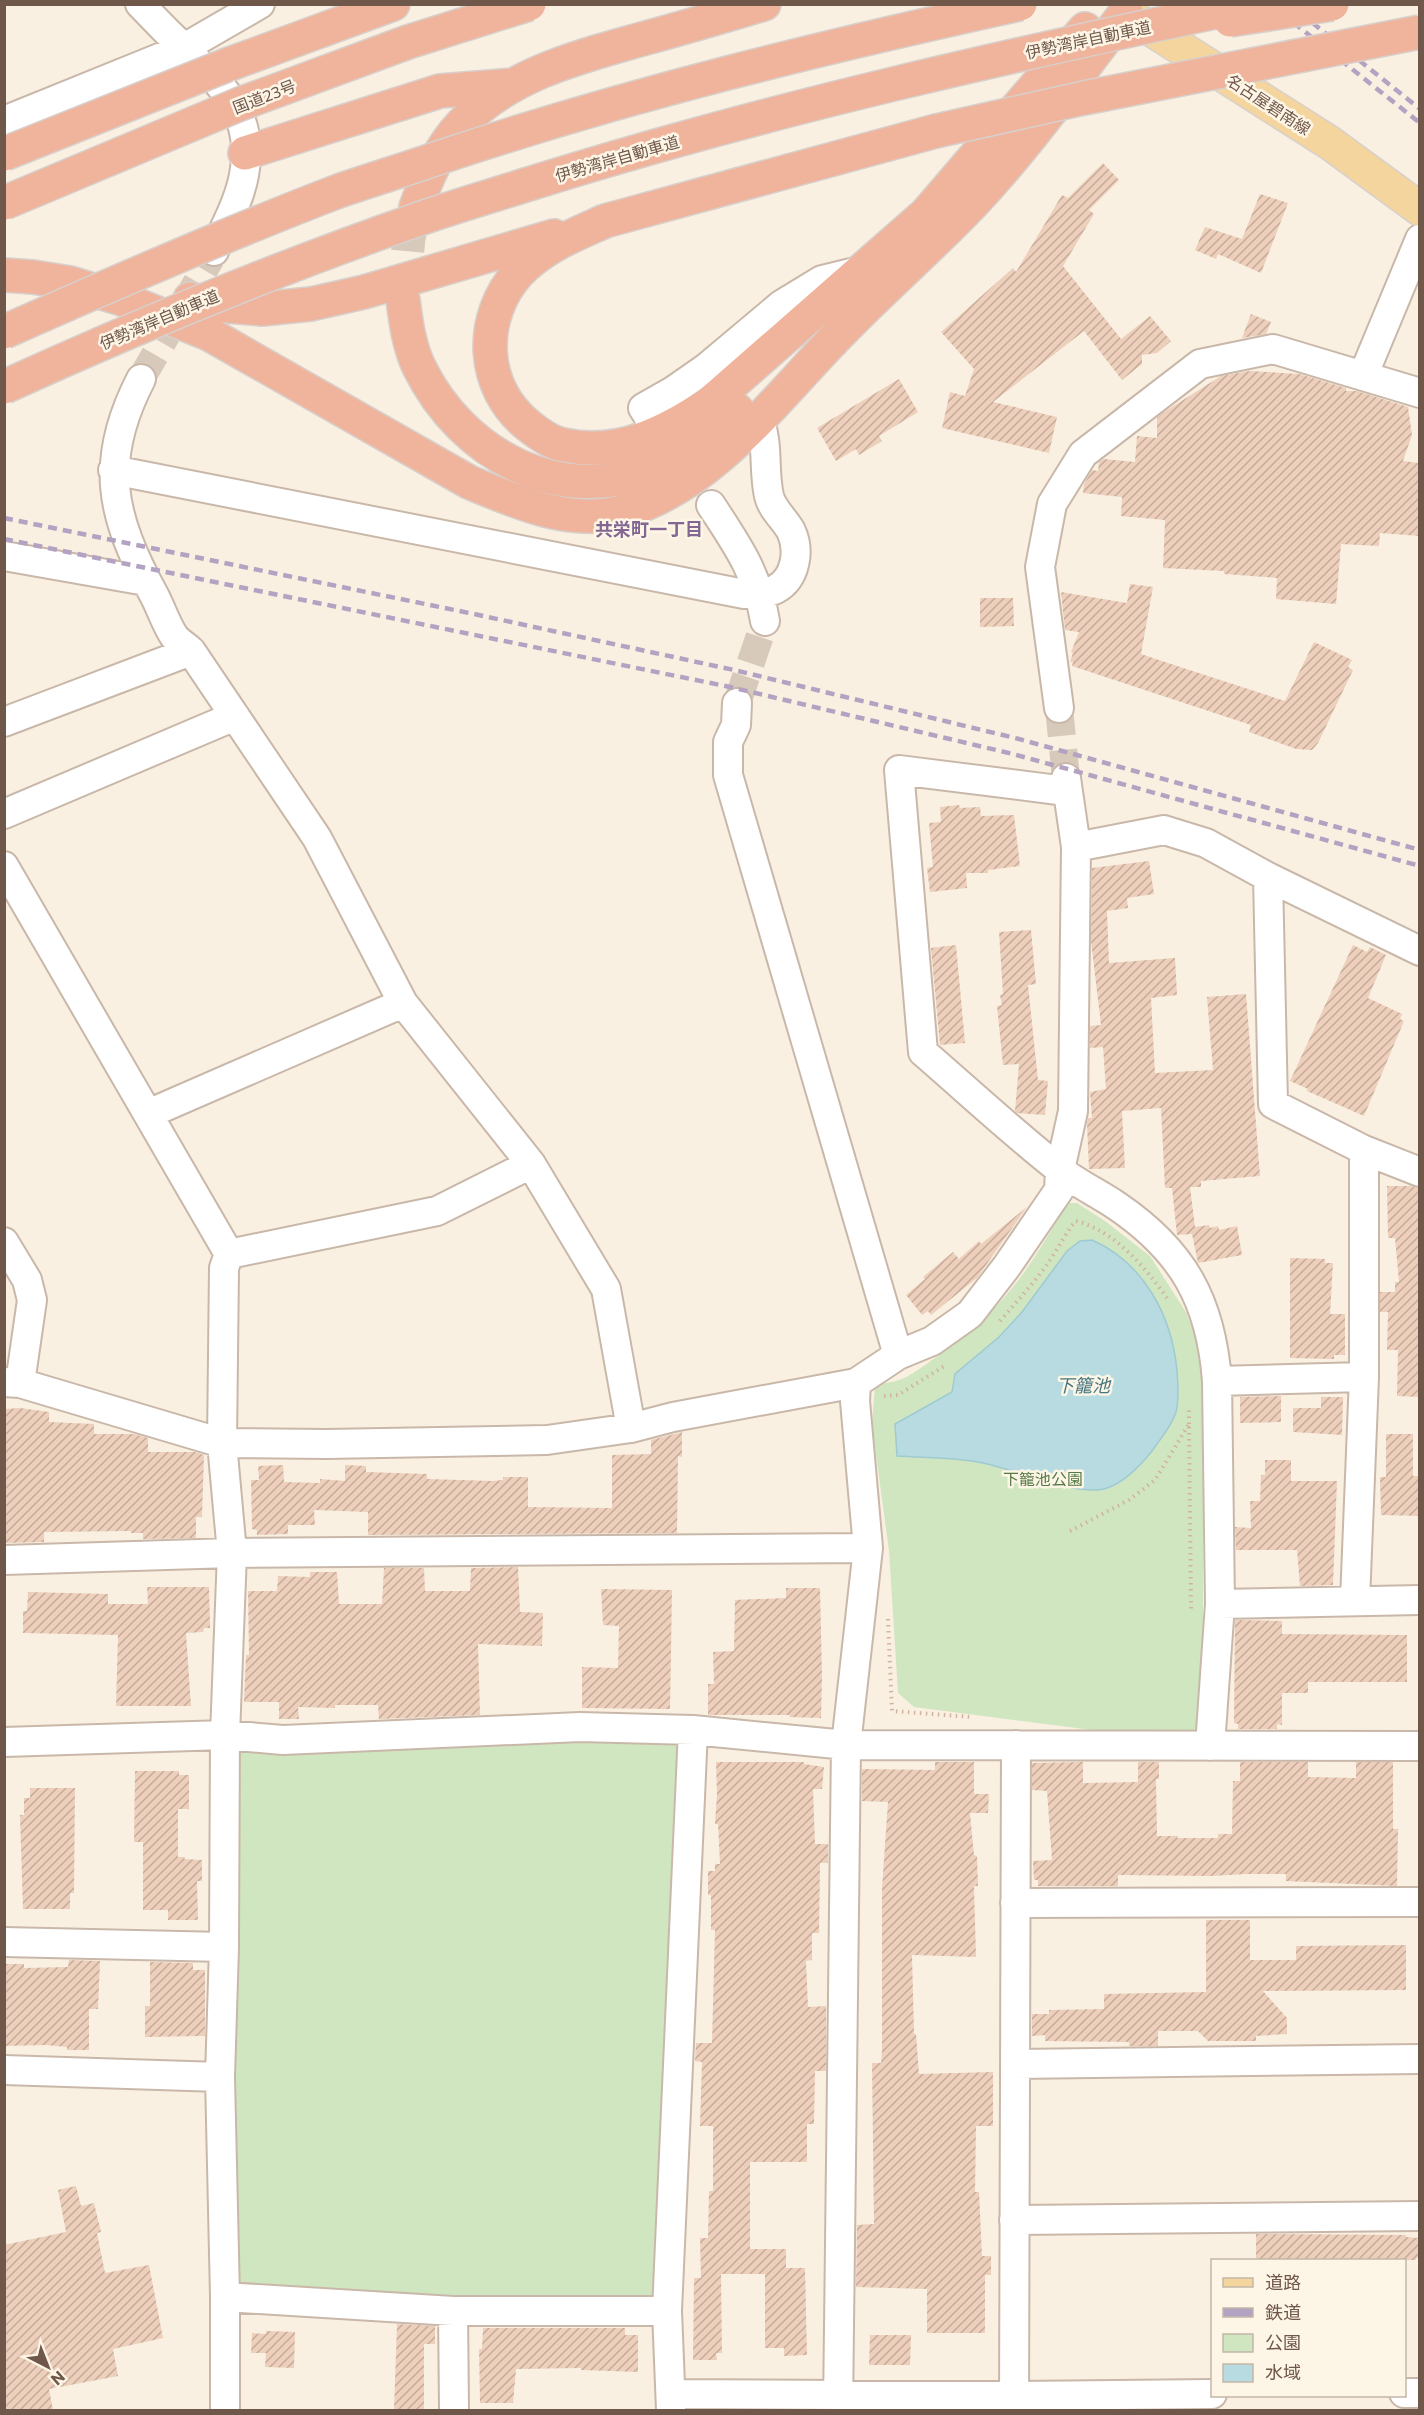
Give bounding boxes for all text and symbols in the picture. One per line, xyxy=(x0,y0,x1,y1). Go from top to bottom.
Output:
street label: 伊勢湾岸自動車道 xyxy=(1023,16,1153,62)
street label: 名古屋碧南線 xyxy=(1224,70,1314,138)
street label: 国道23号 xyxy=(230,75,298,117)
street label: 伊勢湾岸自動車道 xyxy=(553,131,681,185)
street label: 伊勢湾岸自動車道 xyxy=(96,285,222,353)
district label: 共栄町一丁目 xyxy=(595,518,703,540)
water label: 下籠池 xyxy=(1056,1374,1112,1396)
park label: 下籠池公園 xyxy=(1003,1469,1083,1488)
legend xyxy=(1211,2259,1406,2397)
text: 道路 xyxy=(1265,2271,1301,2293)
text: 鉄道 xyxy=(1265,2301,1301,2323)
text: 公園 xyxy=(1265,2331,1301,2353)
north arrow xyxy=(18,2337,78,2397)
text: 水域 xyxy=(1265,2361,1301,2383)
text: N xyxy=(48,2367,69,2390)

